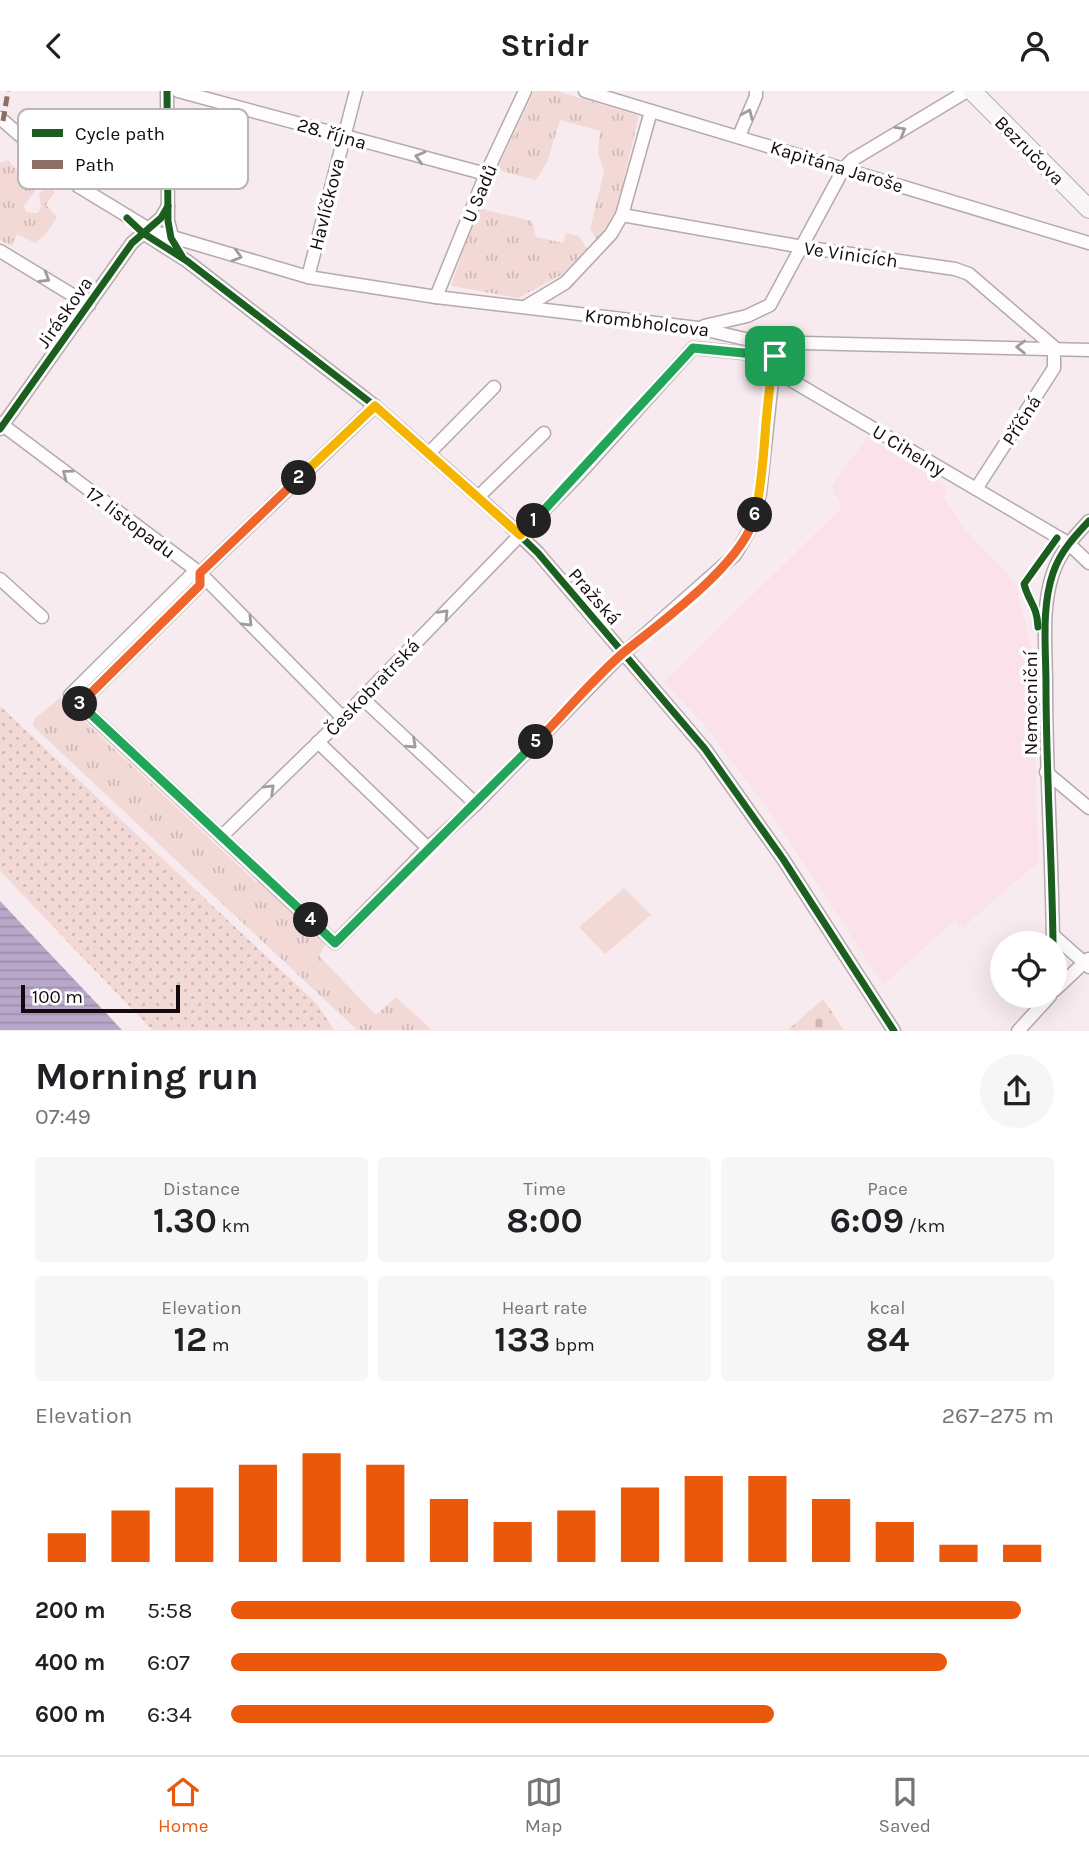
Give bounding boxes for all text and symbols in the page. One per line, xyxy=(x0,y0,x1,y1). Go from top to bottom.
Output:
icon: back xyxy=(35,27,73,65)
text: Stridr xyxy=(500,27,589,64)
icon: person xyxy=(1016,27,1054,65)
one-way arrow xyxy=(740,108,754,121)
legend xyxy=(18,109,248,189)
street label: Bezručova xyxy=(990,111,1069,190)
street label: 28. října xyxy=(295,114,369,154)
text: Cycle path xyxy=(75,123,165,145)
one-way arrow xyxy=(894,127,907,140)
street label: Kapitána Jaroše xyxy=(768,136,906,198)
one-way arrow xyxy=(414,151,426,165)
text: Path xyxy=(75,154,115,176)
street label: Havlíčkova xyxy=(305,156,349,253)
street label: U Sadů xyxy=(458,161,502,226)
street label: Ve Vinicích xyxy=(803,238,899,272)
one-way arrow xyxy=(231,247,243,262)
one-way arrow xyxy=(37,270,50,283)
street label: Jiráskova xyxy=(32,273,97,352)
street label: Krombholcova xyxy=(583,304,710,342)
pin xyxy=(745,326,805,386)
icon: arrive xyxy=(756,337,794,375)
one-way arrow xyxy=(1015,339,1026,354)
street label: Příčná xyxy=(998,392,1046,450)
street label: U Cihelny xyxy=(868,421,949,481)
pin: 2 xyxy=(282,461,316,495)
text: 2 xyxy=(293,466,304,488)
one-way arrow xyxy=(62,469,75,482)
street label: 17. listopadu xyxy=(81,482,179,563)
pin: 6 xyxy=(738,497,772,533)
pin: 1 xyxy=(516,503,552,539)
text: 6 xyxy=(749,503,760,525)
text: 1 xyxy=(530,509,537,531)
street label: Pražská xyxy=(564,564,625,630)
one-way arrow xyxy=(435,609,448,622)
one-way arrow xyxy=(240,614,253,627)
street label: Českobratrská xyxy=(321,635,424,741)
street label: Nemocniční xyxy=(1020,650,1042,755)
pin: 3 xyxy=(62,687,98,721)
text: 3 xyxy=(74,692,85,714)
pin: 5 xyxy=(518,725,554,759)
text: 5 xyxy=(530,730,541,752)
one-way arrow xyxy=(404,736,417,749)
one-way arrow xyxy=(262,785,275,798)
pin: 4 xyxy=(294,903,328,937)
text: 4 xyxy=(305,908,316,930)
map controls xyxy=(990,931,1067,1008)
button: locate xyxy=(990,931,1067,1008)
scale bar xyxy=(21,981,180,1013)
text: 100 m xyxy=(32,986,83,1008)
text: Morning run xyxy=(35,1054,259,1099)
button: share xyxy=(980,1054,1054,1128)
text: 07:49 xyxy=(35,1103,91,1130)
text: Distance xyxy=(163,1178,240,1200)
text: Time xyxy=(523,1178,566,1200)
text: Pace xyxy=(867,1178,908,1200)
text: 1.30 xyxy=(153,1200,217,1241)
text: 8:00 xyxy=(506,1200,583,1241)
text: 6:09 xyxy=(830,1200,904,1241)
text: km xyxy=(217,1215,250,1237)
text: /km xyxy=(904,1215,945,1237)
text: Elevation xyxy=(161,1297,242,1319)
text: Heart rate xyxy=(502,1297,587,1319)
text: kcal xyxy=(869,1297,906,1319)
text: 12 xyxy=(174,1319,207,1360)
text: 133 xyxy=(494,1319,550,1360)
text: 84 xyxy=(866,1319,909,1360)
text: m xyxy=(207,1334,229,1356)
text: bpm xyxy=(550,1334,595,1356)
text: Elevation xyxy=(35,1402,132,1429)
text: 267–275 m xyxy=(942,1402,1054,1429)
text: 200 m xyxy=(35,1597,106,1624)
text: 5:58 xyxy=(147,1597,192,1624)
text: 400 m xyxy=(35,1649,105,1676)
text: 6:07 xyxy=(147,1649,190,1676)
text: 600 m xyxy=(35,1701,106,1728)
text: 6:34 xyxy=(147,1701,192,1728)
tab: Home xyxy=(158,1773,209,1837)
tab: Map xyxy=(525,1773,563,1837)
tab: Saved xyxy=(879,1773,931,1837)

